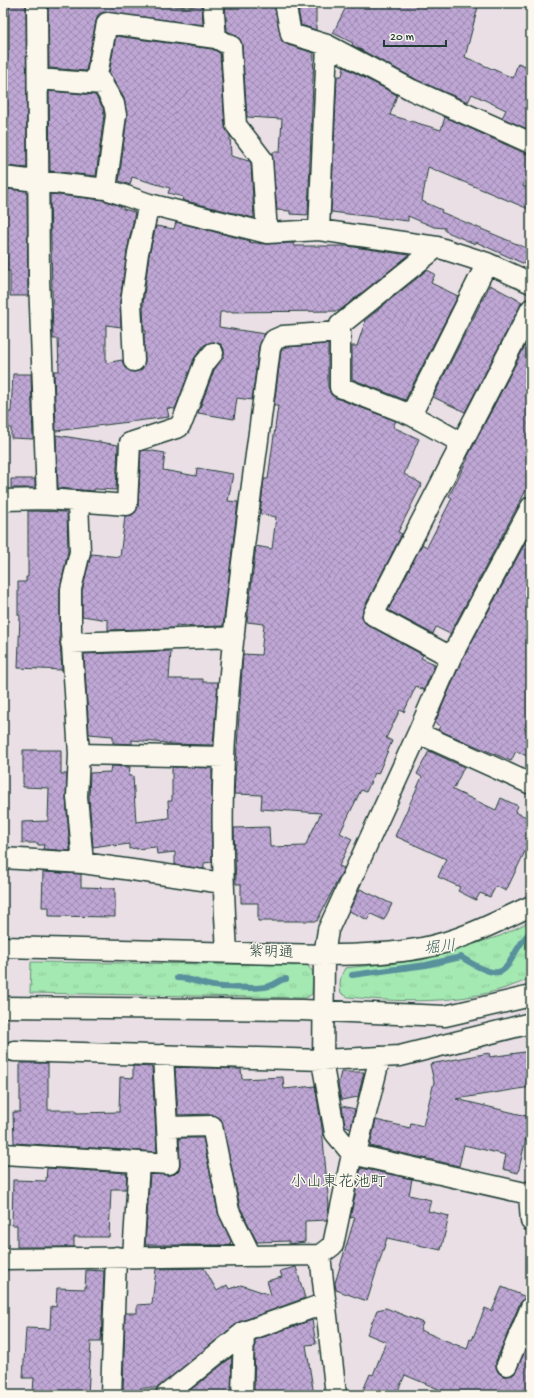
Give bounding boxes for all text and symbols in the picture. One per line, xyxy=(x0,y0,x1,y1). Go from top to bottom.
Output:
scale bar xyxy=(384,22,446,48)
text: 20 m xyxy=(390,31,415,45)
water label: 堀川 xyxy=(423,937,457,960)
street label: 紫明通 xyxy=(248,942,294,963)
district label: 小山東花池町 xyxy=(290,1172,386,1193)

